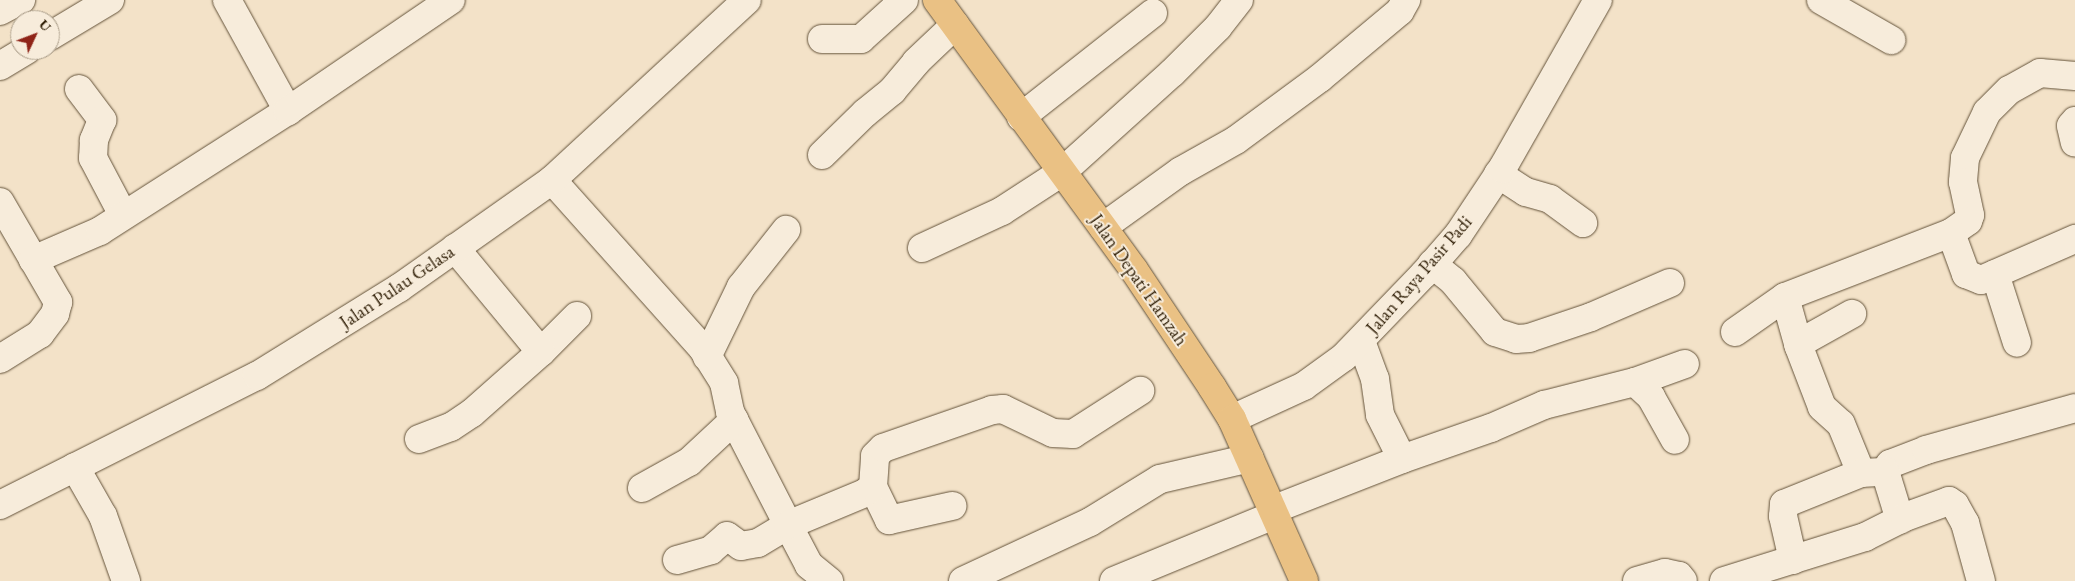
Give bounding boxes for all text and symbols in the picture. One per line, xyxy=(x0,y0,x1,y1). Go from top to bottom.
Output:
north arrow xyxy=(10,10,60,60)
text: U xyxy=(35,15,55,35)
street label: Jalan Depati Hamzah xyxy=(1085,210,1193,350)
street label: Jalan Raya Pasir Padi xyxy=(1361,211,1477,339)
street label: Jalan Pulau Gelasa xyxy=(335,240,459,334)

